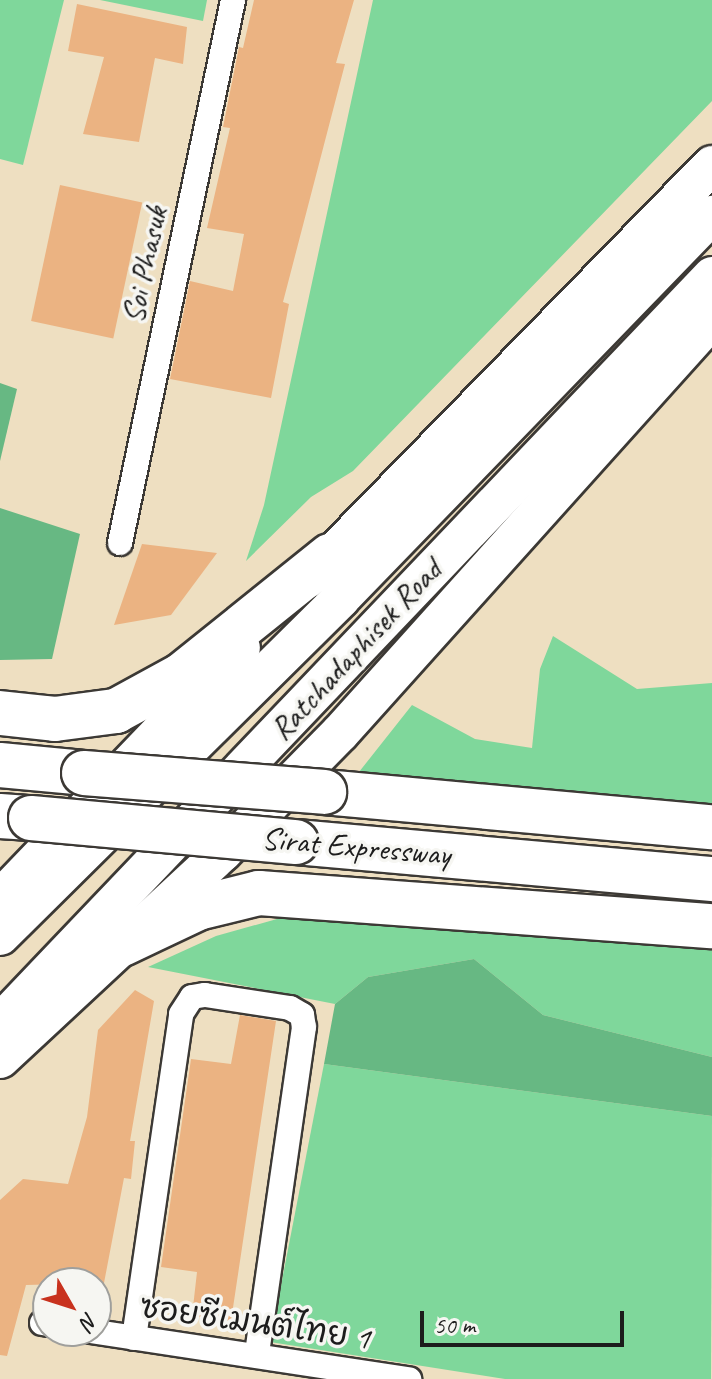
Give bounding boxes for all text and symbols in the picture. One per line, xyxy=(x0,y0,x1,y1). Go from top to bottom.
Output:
street label: Soi Phasuk xyxy=(114,203,176,327)
street label: Ratchadaphisek Road xyxy=(263,552,449,748)
street label: Sirat Expressway xyxy=(260,820,452,874)
north arrow xyxy=(32,1267,112,1347)
street label: ซอยซีเมนต์ไทย 1 xyxy=(137,1288,373,1358)
scale bar xyxy=(424,1295,628,1345)
text: N xyxy=(74,1307,104,1335)
text: 50 m xyxy=(434,1310,475,1340)

